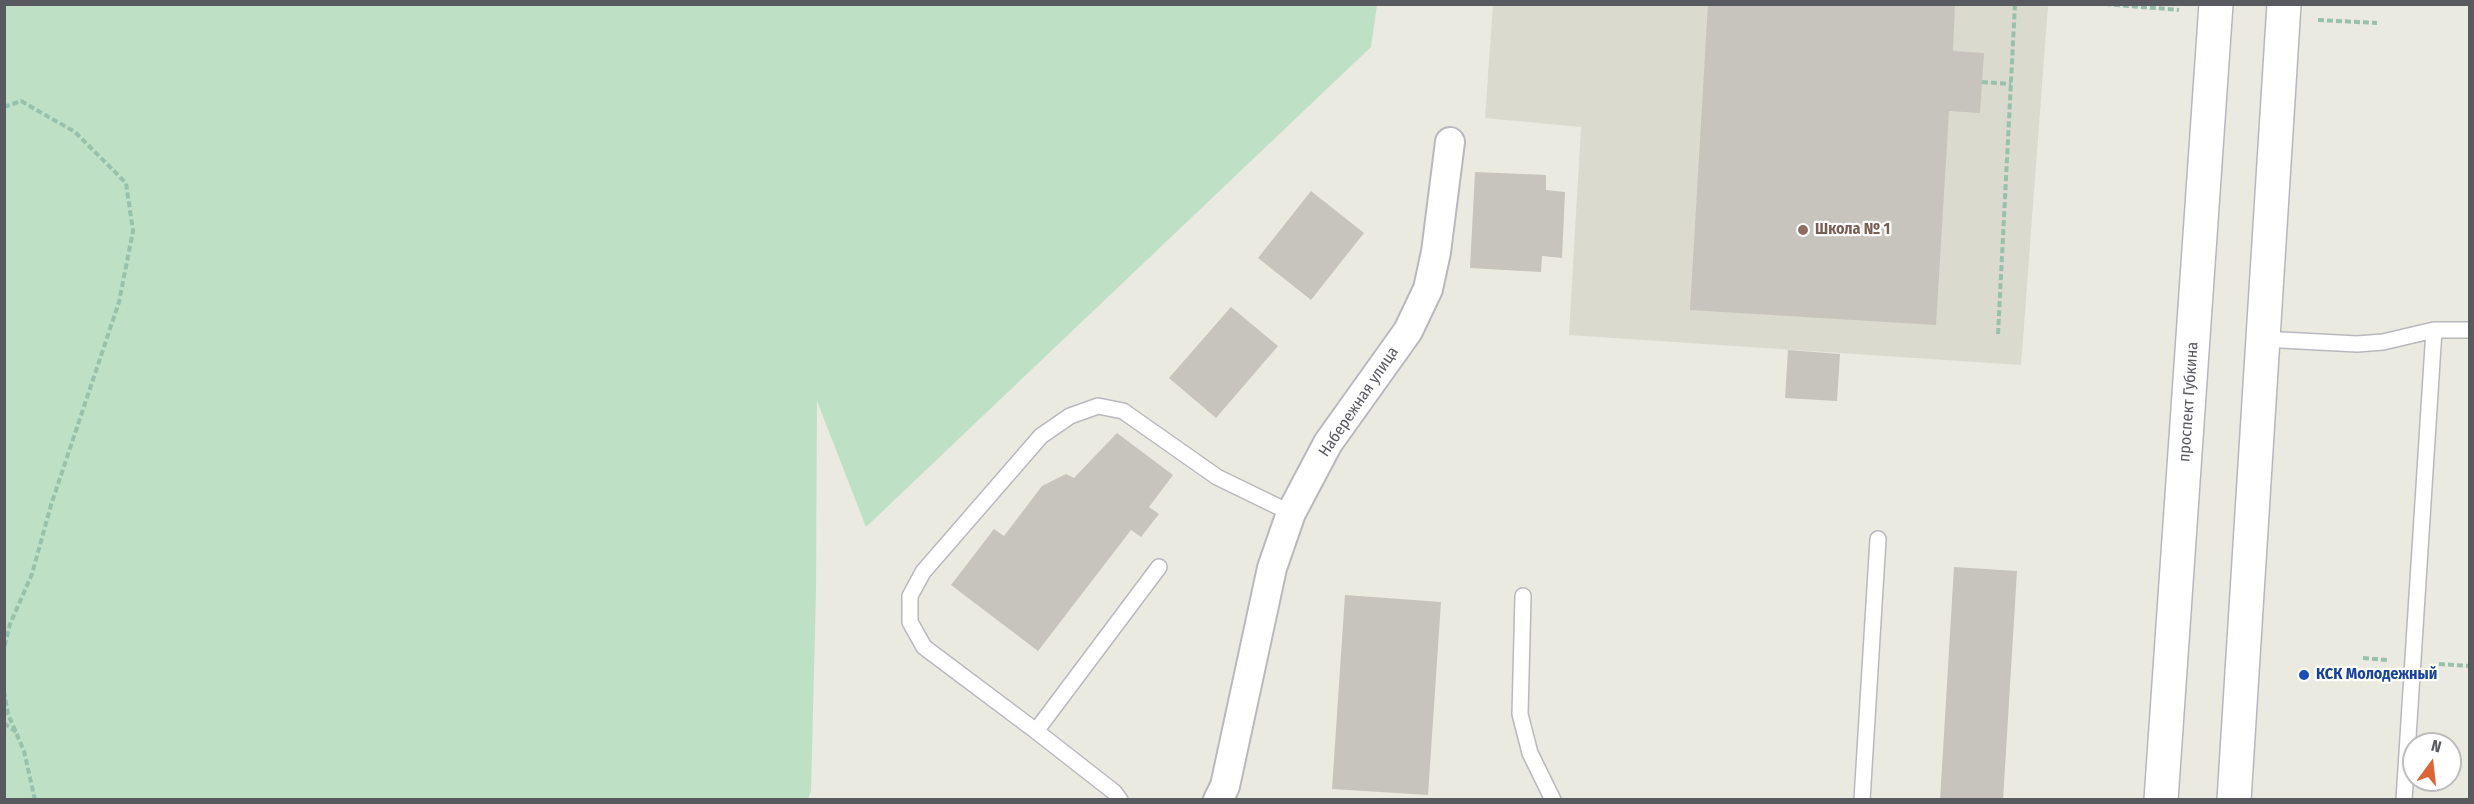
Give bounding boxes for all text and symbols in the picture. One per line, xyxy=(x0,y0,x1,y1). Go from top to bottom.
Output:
place label: Школа № 1 xyxy=(1815,220,1890,240)
marker: Школа № 1 xyxy=(1796,223,1810,237)
street label: проспект Губкина xyxy=(2175,341,2203,463)
street label: Набережная улица xyxy=(1315,343,1403,461)
place label: КСК Молодежный xyxy=(2316,665,2437,685)
marker: КСК Молодежный xyxy=(2297,668,2311,682)
north arrow xyxy=(2402,732,2462,792)
text: N xyxy=(2429,736,2443,756)

